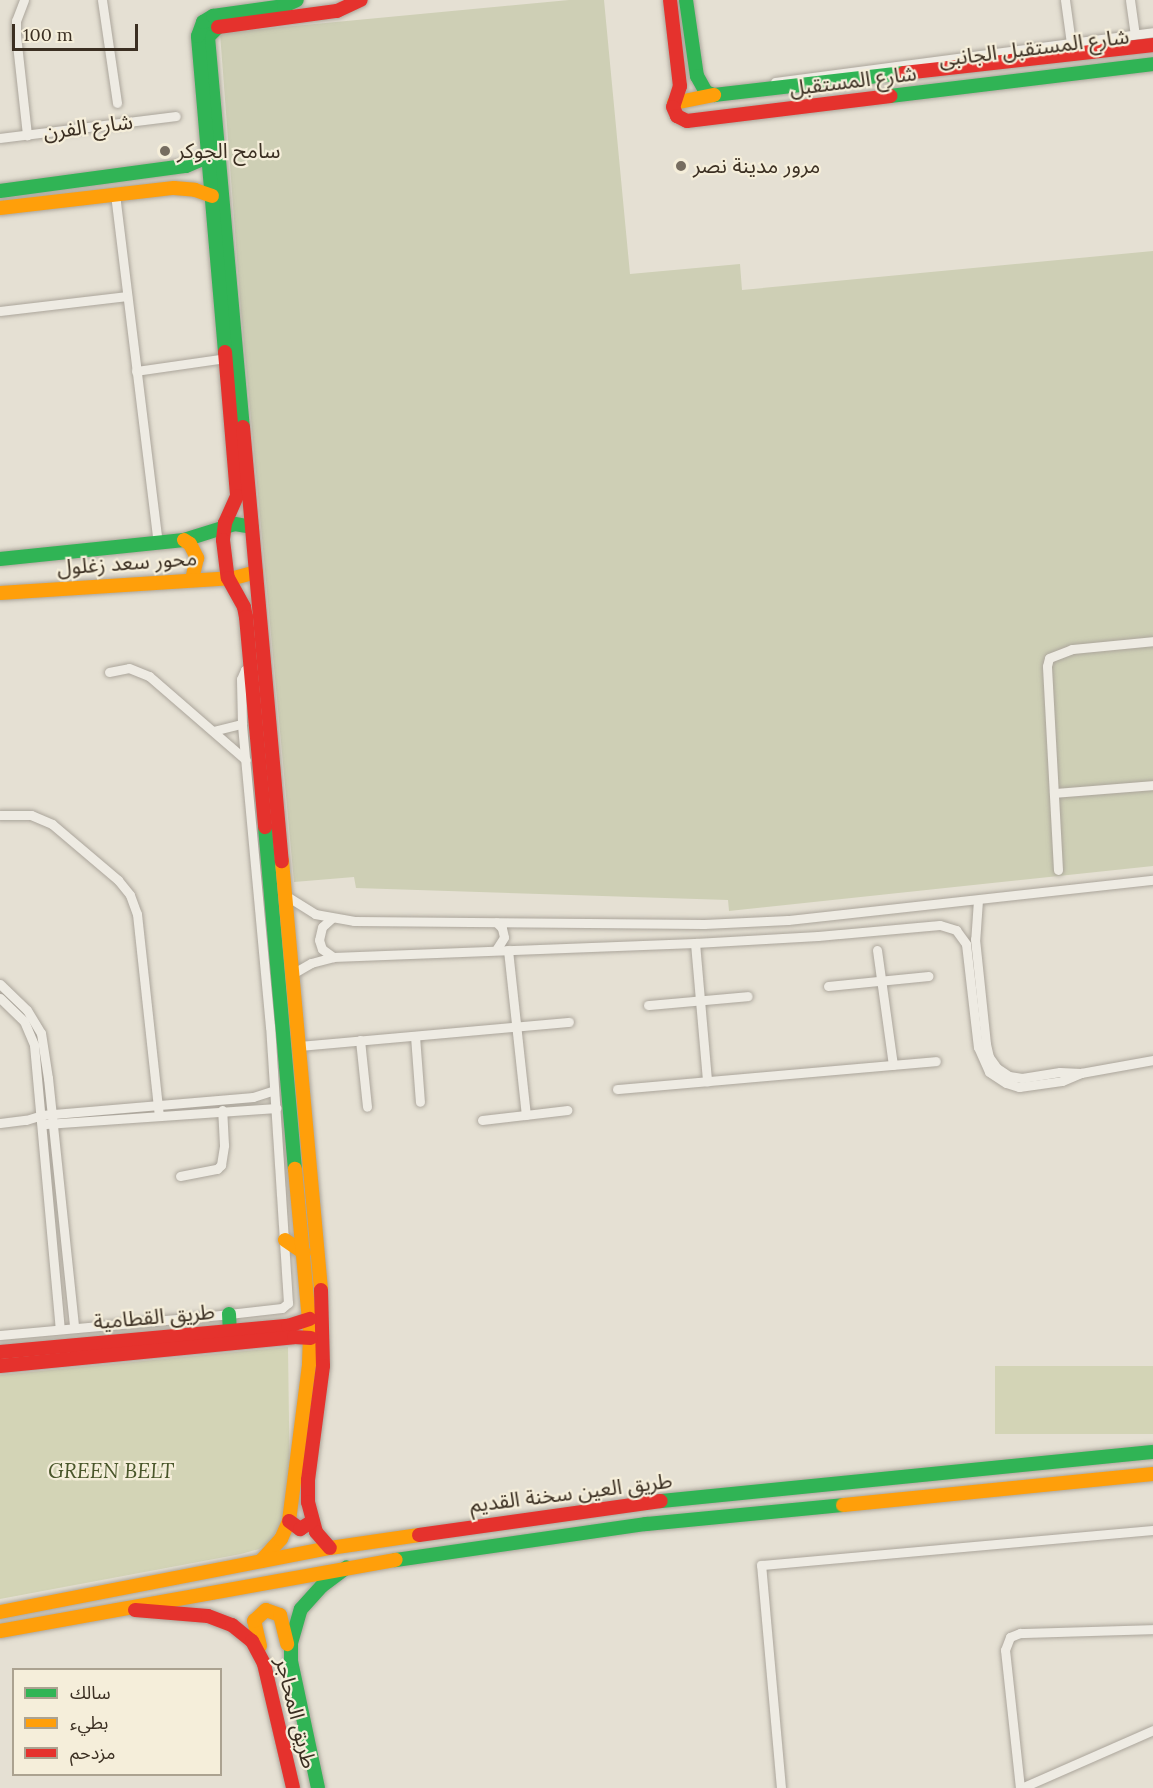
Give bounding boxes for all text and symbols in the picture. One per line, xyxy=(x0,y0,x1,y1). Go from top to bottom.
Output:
scale bar xyxy=(15,12,141,50)
text: 100 m xyxy=(23,23,73,46)
street label: شارع المستقبل الجانبى xyxy=(937,24,1131,72)
street label: شارع المستقبل xyxy=(788,61,918,101)
street label: شارع الفرن xyxy=(42,109,134,145)
place label: سامح الجوكر xyxy=(177,138,280,164)
marker: سامح الجوكر xyxy=(158,144,172,158)
place label: مرور مدينة نصر xyxy=(693,153,820,179)
marker: مرور مدينة نصر xyxy=(674,159,688,173)
street label: محور سعد زغلول xyxy=(56,546,198,580)
street label: طريق القطامية xyxy=(92,1299,216,1335)
park label: GREEN BELT xyxy=(48,1458,174,1484)
street label: طريق العين سخنة القديم xyxy=(468,1468,674,1518)
street label: طريق المحاجر xyxy=(270,1655,322,1771)
legend xyxy=(12,1668,222,1776)
text: سالك xyxy=(70,1681,111,1704)
text: بطيء xyxy=(70,1711,108,1734)
text: مزدحم xyxy=(70,1741,115,1764)

